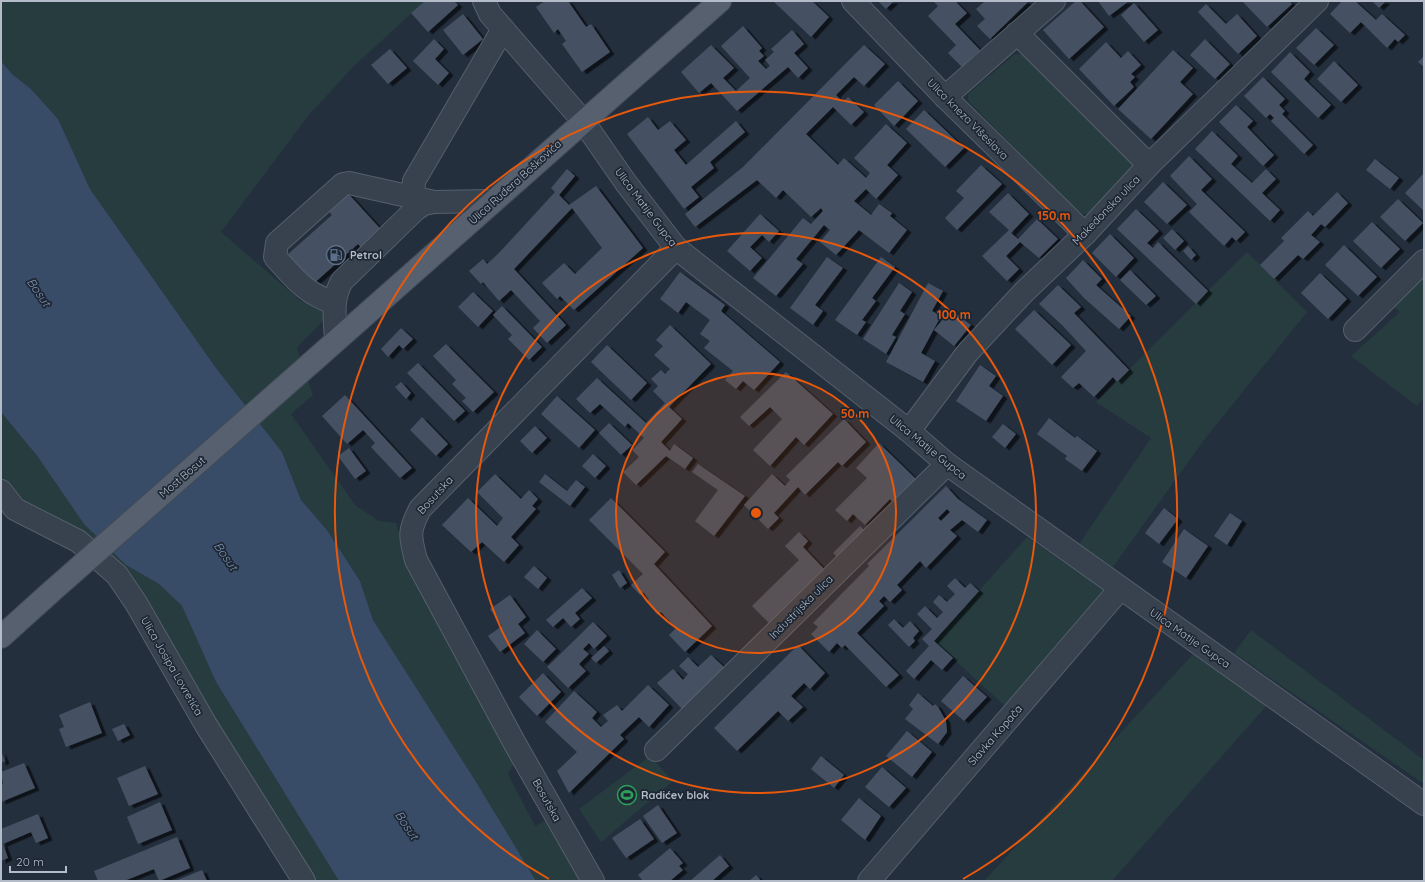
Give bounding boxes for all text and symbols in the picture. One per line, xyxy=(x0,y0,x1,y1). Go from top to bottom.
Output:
street label: Ulica kneza Višeslava xyxy=(924,75,1012,163)
street label: Ulica Ruđera Boškovića xyxy=(466,137,564,227)
street label: Ulica Matije Gupca xyxy=(612,165,680,249)
street label: Makedonska ulica xyxy=(1069,172,1143,248)
text: 150 m xyxy=(1037,208,1071,223)
fuel station icon: Petrol xyxy=(325,244,347,266)
place label: Petrol xyxy=(350,248,382,262)
water label: Bosut xyxy=(24,275,55,311)
text: 100 m xyxy=(937,307,971,322)
text: 50 m xyxy=(841,406,869,421)
street label: Ulica Matije Gupca xyxy=(887,412,969,482)
street label: Most Bosut xyxy=(156,453,208,501)
street label: Bosutska xyxy=(414,473,456,517)
centre of rings xyxy=(749,506,763,520)
water label: Bosut xyxy=(211,539,242,575)
street label: Industrijska ulica xyxy=(766,572,836,642)
street label: Ulica Matije Gupca xyxy=(1147,605,1233,671)
street label: Ulica Josipa Lovretića xyxy=(138,614,206,718)
street label: Slavka Kopača xyxy=(965,702,1025,768)
street label: Bosutska xyxy=(530,776,564,824)
sports icon: Radićev blok xyxy=(616,784,638,806)
place label: Radićev blok xyxy=(641,788,709,802)
water label: Bosut xyxy=(392,808,423,844)
scale bar xyxy=(10,848,66,874)
text: 20 m xyxy=(16,854,44,869)

